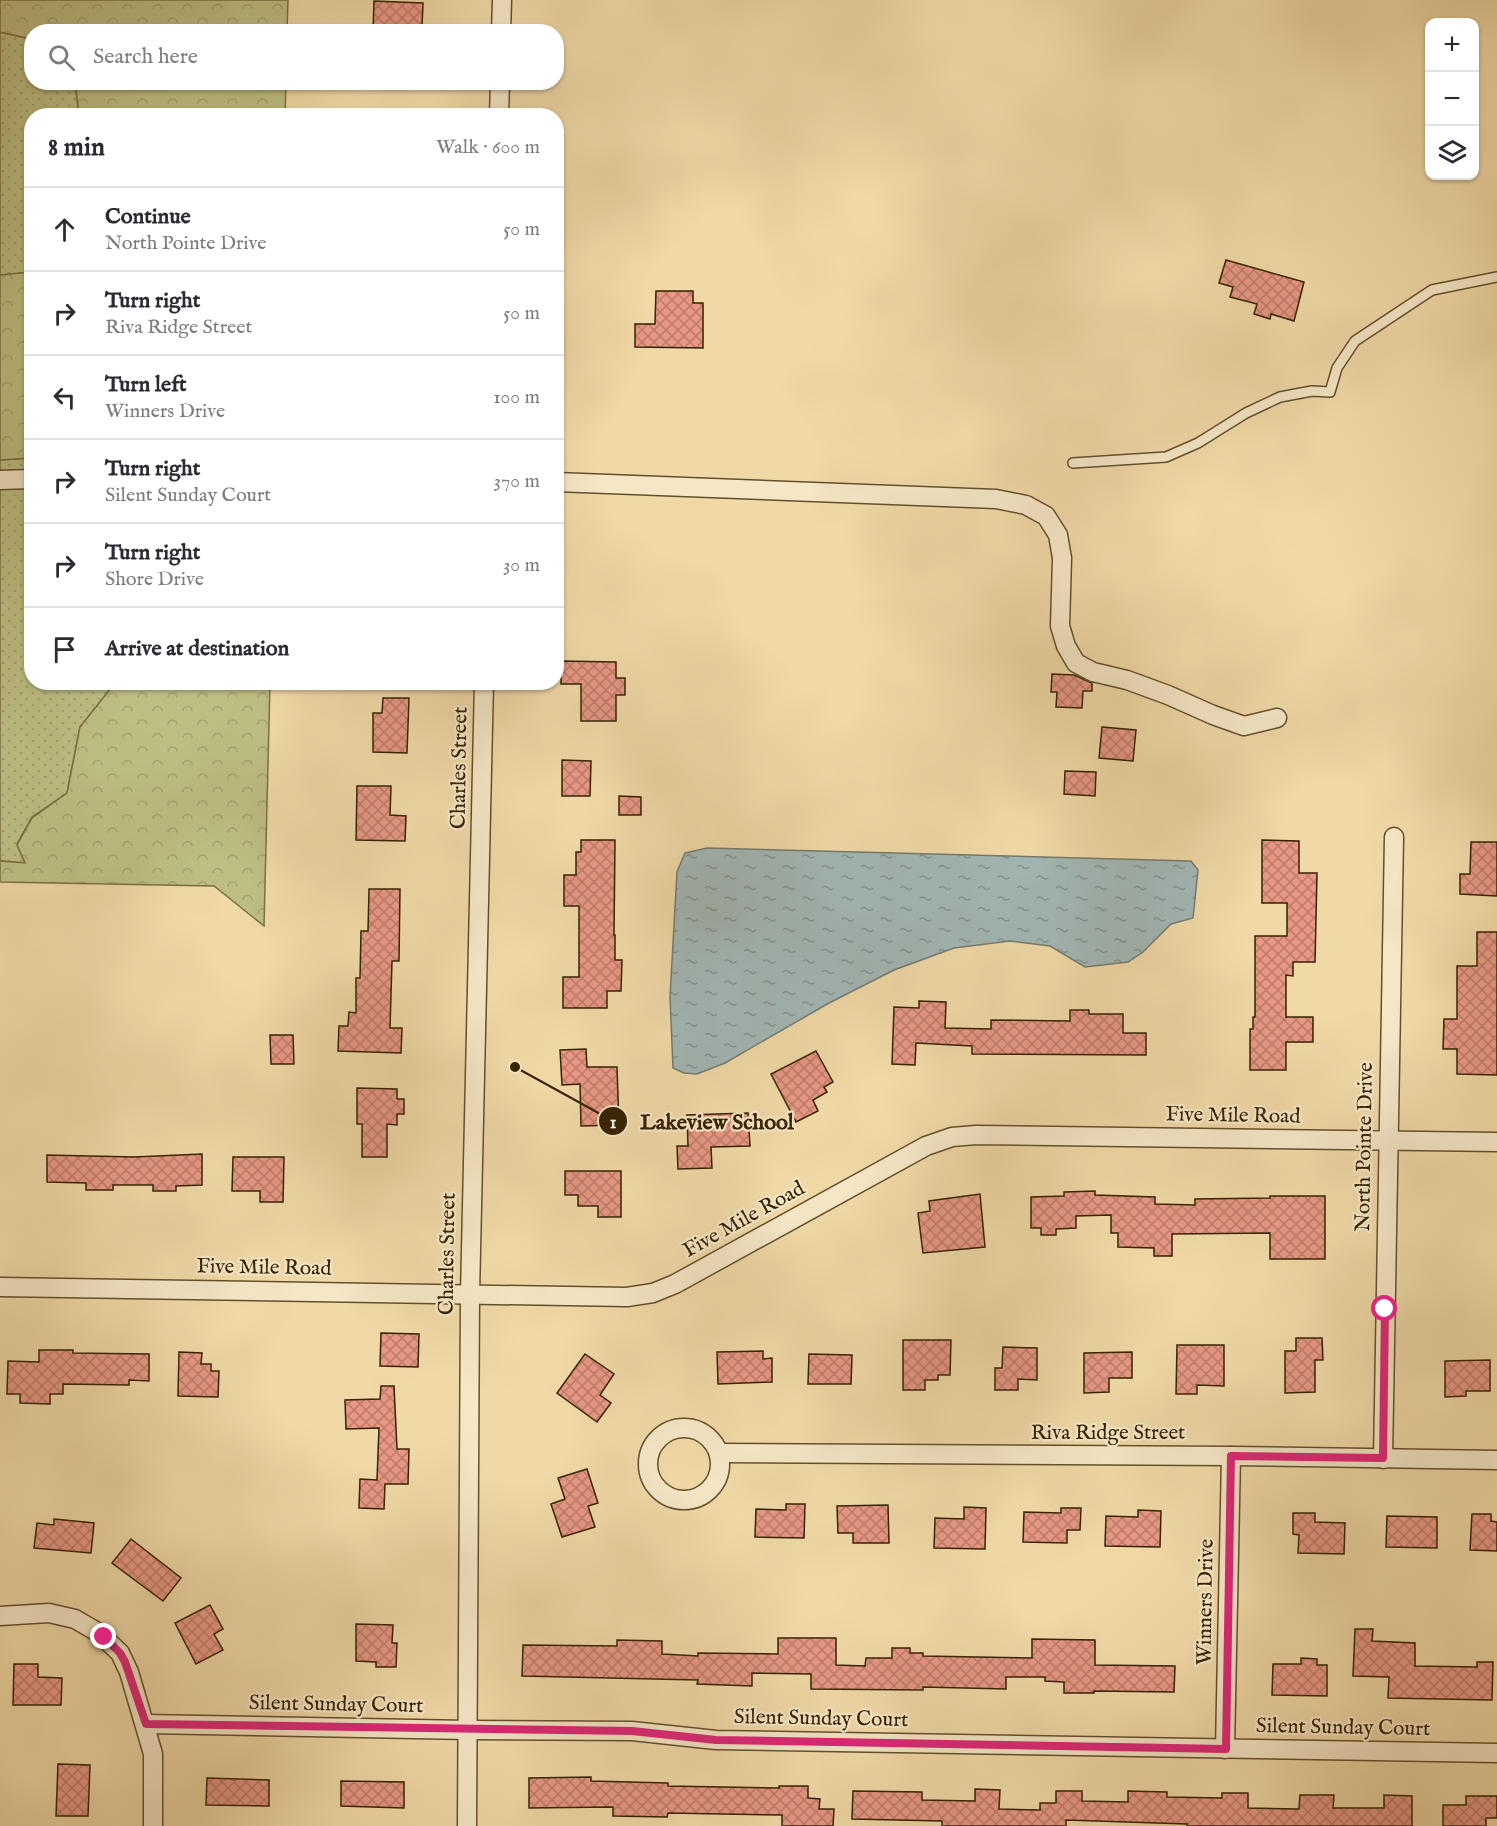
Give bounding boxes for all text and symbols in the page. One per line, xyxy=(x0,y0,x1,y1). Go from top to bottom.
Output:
map controls xyxy=(1425,18,1479,180)
button: + xyxy=(1425,18,1479,72)
search box xyxy=(24,24,564,90)
icon: search xyxy=(45,41,78,74)
text: Search here xyxy=(93,43,198,71)
button: − xyxy=(1425,72,1479,126)
button: layers xyxy=(1425,126,1479,180)
text: 8 min xyxy=(48,131,105,164)
text: Walk · 600 m xyxy=(436,135,540,160)
text: Continue xyxy=(105,203,191,231)
icon: ahead xyxy=(48,213,81,246)
text: 50 m xyxy=(503,217,540,242)
text: North Pointe Drive xyxy=(105,231,267,256)
text: Turn right xyxy=(105,287,200,315)
icon: right xyxy=(48,297,81,330)
text: 50 m xyxy=(503,301,540,326)
text: Riva Ridge Street xyxy=(105,315,252,340)
text: Turn left xyxy=(105,371,187,399)
icon: left xyxy=(48,381,81,414)
text: 100 m xyxy=(493,385,540,410)
text: Winners Drive xyxy=(105,399,225,424)
text: Turn right xyxy=(105,455,200,483)
icon: right xyxy=(48,465,81,498)
text: 370 m xyxy=(494,469,540,494)
text: Silent Sunday Court xyxy=(105,483,271,508)
text: Turn right xyxy=(105,539,200,567)
icon: right xyxy=(48,549,81,582)
text: 30 m xyxy=(503,553,540,578)
text: Shore Drive xyxy=(105,567,204,592)
icon: arrive xyxy=(48,633,81,666)
text: Arrive at destination xyxy=(105,635,289,663)
street label: Charles Street xyxy=(445,707,475,829)
street label: North Pointe Drive xyxy=(1350,1062,1380,1232)
callout: Lakeview School xyxy=(598,1101,806,1141)
street label: Five Mile Road xyxy=(1165,1101,1302,1131)
text: Lakeview School xyxy=(640,1109,795,1137)
text: 1 xyxy=(610,1112,617,1135)
street label: Five Mile Road xyxy=(678,1175,810,1265)
street label: Charles Street xyxy=(433,1193,463,1315)
street label: Five Mile Road xyxy=(196,1253,333,1283)
route start xyxy=(1371,1295,1397,1321)
street label: Riva Ridge Street xyxy=(1031,1420,1185,1447)
street label: Winners Drive xyxy=(1191,1538,1221,1665)
route end xyxy=(90,1623,116,1649)
street label: Silent Sunday Court xyxy=(249,1690,423,1720)
street label: Silent Sunday Court xyxy=(734,1704,908,1734)
street label: Silent Sunday Court xyxy=(1256,1713,1430,1743)

